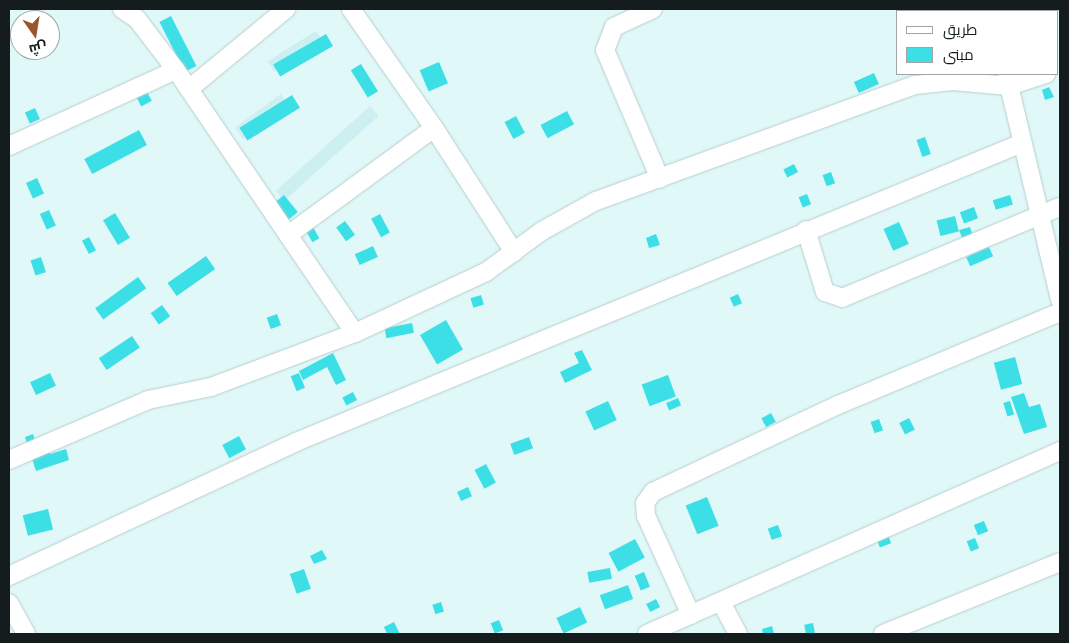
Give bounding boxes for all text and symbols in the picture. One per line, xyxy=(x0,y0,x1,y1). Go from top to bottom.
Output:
north arrow xyxy=(10,10,60,60)
legend xyxy=(896,10,1059,75)
text: طريق xyxy=(943,21,977,38)
text: ش xyxy=(28,39,49,58)
text: مبنى xyxy=(943,46,974,63)

